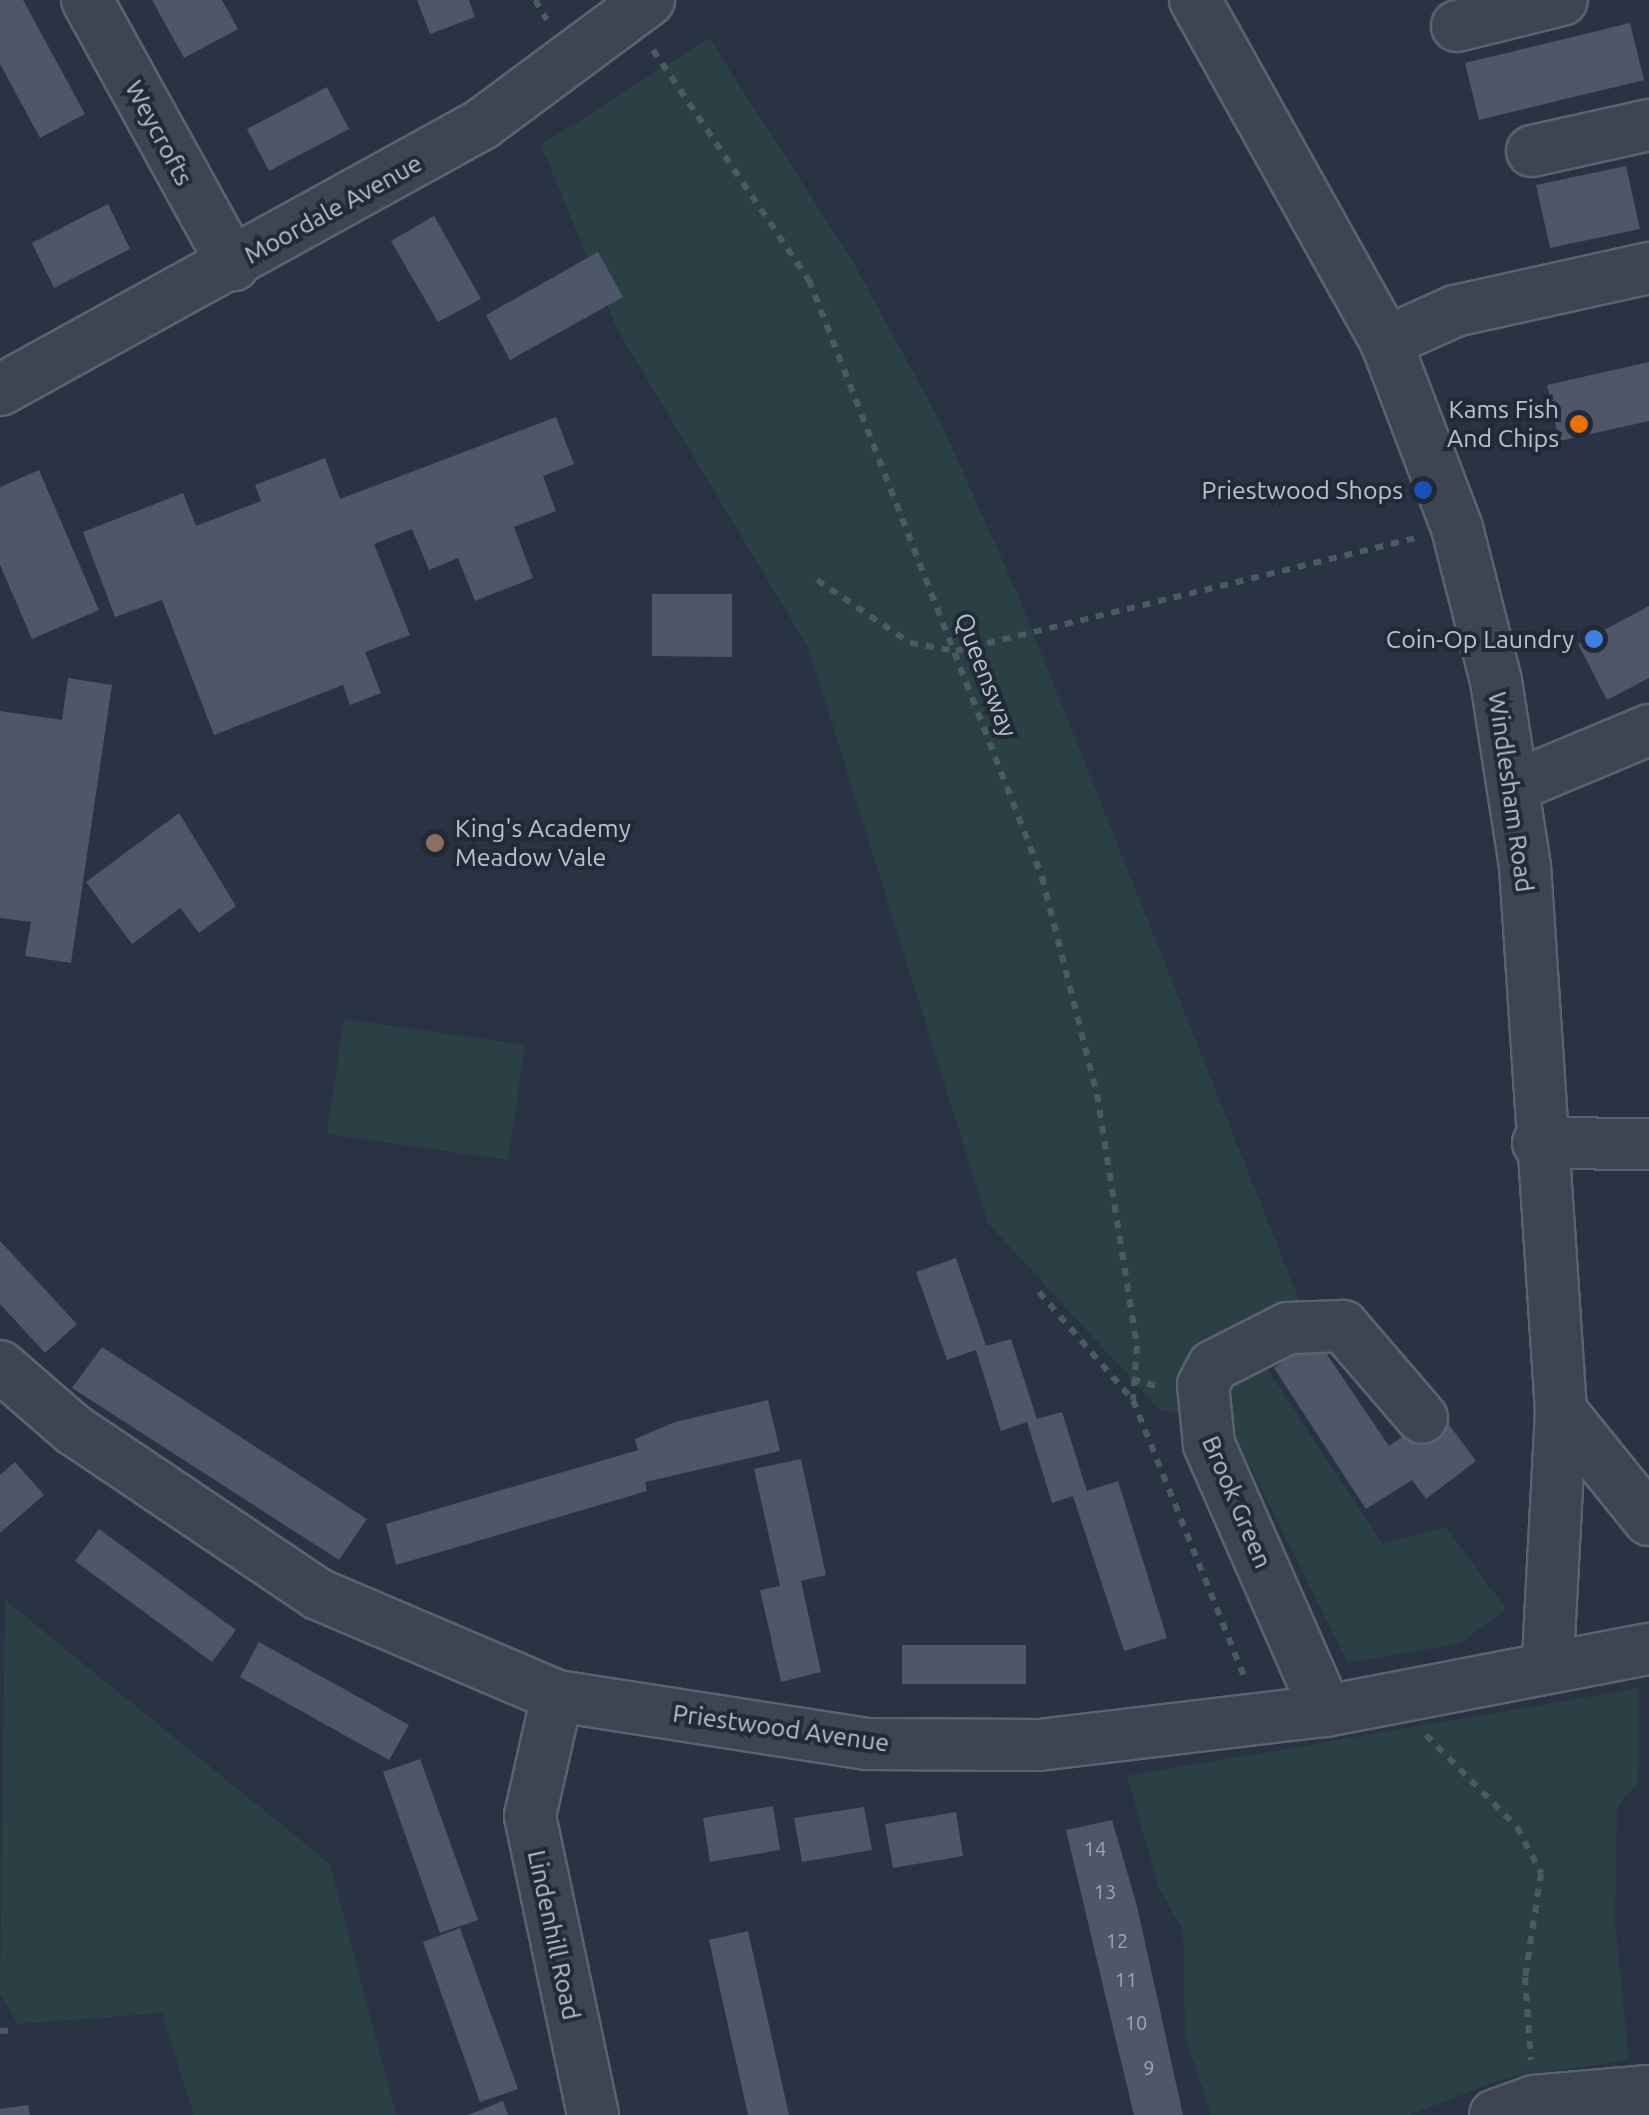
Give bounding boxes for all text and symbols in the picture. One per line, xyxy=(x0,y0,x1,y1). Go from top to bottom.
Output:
street label: Weycrofts xyxy=(119,75,199,191)
street label: Moordale Avenue xyxy=(239,148,427,270)
place label: Kams Fish And Chips xyxy=(1447,395,1559,454)
marker: Kams Fish And Chips xyxy=(1568,413,1590,435)
place label: Priestwood Shops xyxy=(1202,475,1403,505)
marker: Priestwood Shops xyxy=(1412,479,1434,501)
street label: Queensway xyxy=(949,609,1023,741)
place label: Coin-Op Laundry xyxy=(1386,624,1574,654)
marker: Coin-Op Laundry xyxy=(1583,628,1605,650)
street label: Windlesham Road xyxy=(1482,690,1540,894)
place label: King's Academy Meadow Vale xyxy=(455,814,631,873)
marker: King's Academy Meadow Vale xyxy=(424,832,446,854)
street label: Brook Green xyxy=(1196,1431,1278,1573)
street label: Priestwood Avenue xyxy=(671,1698,891,1758)
house number: 14 xyxy=(1084,1836,1106,1860)
street label: Lindenhill Road xyxy=(521,1847,587,2023)
house number: 13 xyxy=(1094,1879,1116,1903)
house number: 12 xyxy=(1106,1928,1128,1952)
house number: 11 xyxy=(1115,1967,1137,1991)
house number: 10 xyxy=(1125,2010,1147,2034)
house number: 9 xyxy=(1143,2055,1155,2079)

